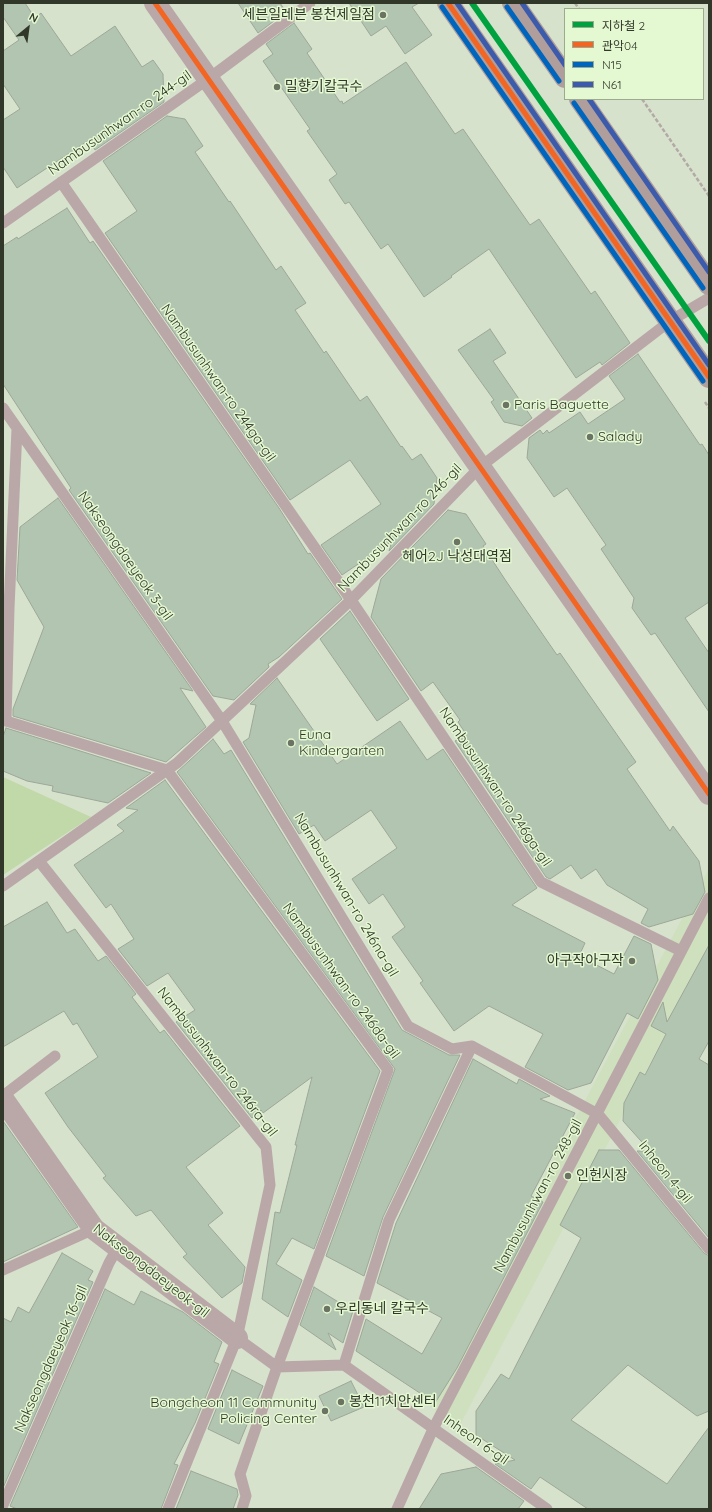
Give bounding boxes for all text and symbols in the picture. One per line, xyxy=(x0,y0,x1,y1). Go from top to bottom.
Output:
place label: 세븐일레븐 봉천제일점 xyxy=(242,7,375,23)
north arrow xyxy=(8,8,48,48)
legend xyxy=(564,8,704,100)
text: N xyxy=(27,9,41,26)
marker: 세븐일레븐 봉천제일점 xyxy=(378,10,388,20)
text: 지하철 2 xyxy=(602,18,645,33)
text: 관악04 xyxy=(602,38,638,53)
text: N15 xyxy=(602,57,622,72)
street label: Nambusunhwan-ro 244-gil xyxy=(45,67,195,179)
text: N61 xyxy=(602,77,622,92)
place label: 밀향기칼국수 xyxy=(285,79,362,95)
marker: 밀향기칼국수 xyxy=(272,82,282,92)
street label: Nambusunhwan-ro 244ga-gil xyxy=(157,301,279,465)
place label: Paris Baguette xyxy=(514,397,609,413)
marker: Paris Baguette xyxy=(501,400,511,410)
place label: Salady xyxy=(598,429,642,445)
marker: Salady xyxy=(585,432,595,442)
street label: Nambusunhwan-ro 246-gil xyxy=(334,461,466,595)
street label: Nakseongdaeyeok 3-gil xyxy=(74,488,176,624)
marker: 헤어2J 낙성대역점 xyxy=(452,537,462,547)
place label: 헤어2J 낙성대역점 xyxy=(402,549,512,565)
street label: Nambusunhwan-ro 246ga-gil xyxy=(435,704,555,870)
place label: Euna Kindergarten xyxy=(299,727,384,760)
marker: Euna Kindergarten xyxy=(286,738,296,748)
street label: Nambusunhwan-ro 246na-gil xyxy=(290,810,402,980)
street label: Nambusunhwan-ro 246da-gil xyxy=(279,900,403,1062)
place label: 아구작아구작 xyxy=(547,953,624,969)
marker: 아구작아구작 xyxy=(627,956,637,966)
street label: Nambusunhwan-ro 246ra-gil xyxy=(153,984,281,1140)
street label: Nambusunhwan-ro 248-gil xyxy=(490,1116,586,1276)
street label: Inheon 4-gil xyxy=(635,1137,695,1207)
place label: 인헌시장 xyxy=(576,1168,628,1184)
marker: 인헌시장 xyxy=(563,1171,573,1181)
street label: Nakseongdaeyeok-gil xyxy=(90,1221,212,1321)
street label: Nakseongdaeyeok 16-gil xyxy=(11,1283,91,1435)
place label: 우리동네 칼국수 xyxy=(335,1301,429,1317)
marker: 우리동네 칼국수 xyxy=(322,1304,332,1314)
place label: 봉천11치안센터 xyxy=(349,1394,437,1410)
place label: Bongcheon 11 Community Policing Center xyxy=(150,1395,317,1428)
marker: 봉천11치안센터 xyxy=(336,1397,346,1407)
marker: Bongcheon 11 Community Policing Center xyxy=(320,1406,330,1416)
street label: Inheon 6-gil xyxy=(440,1411,512,1469)

